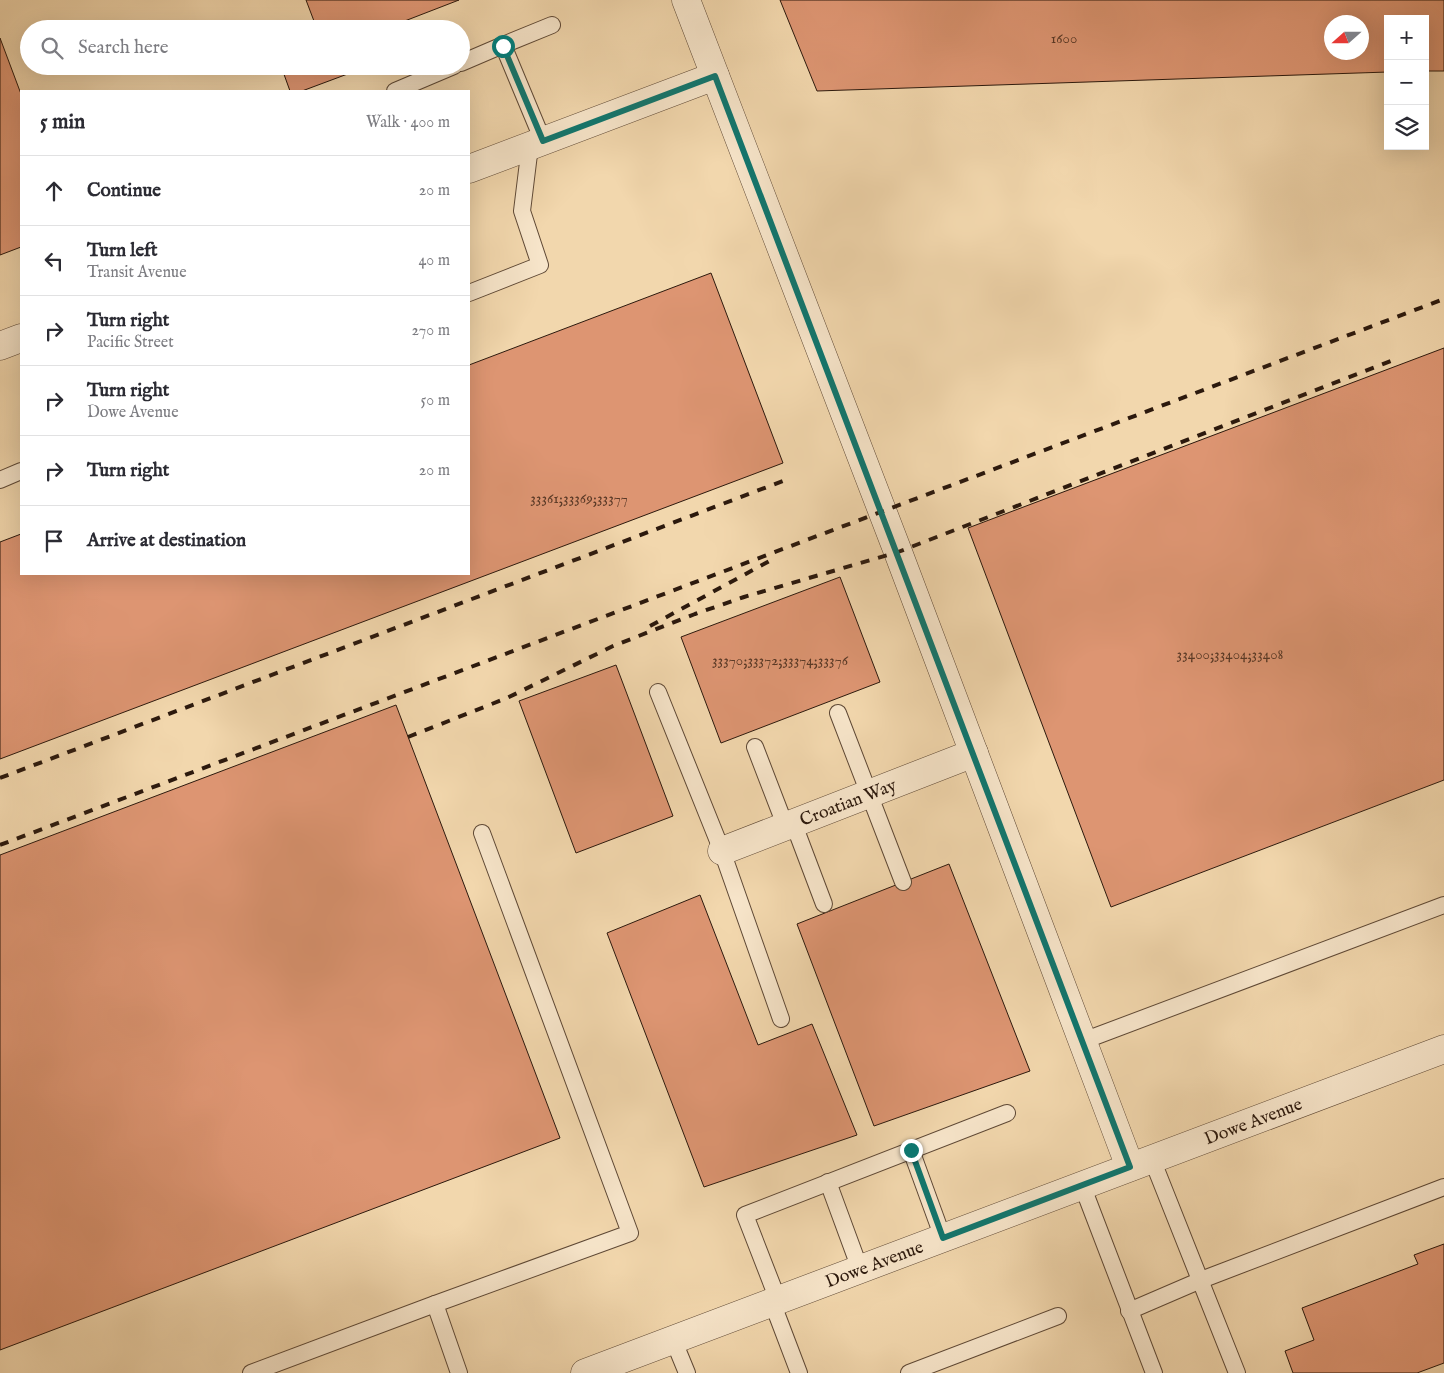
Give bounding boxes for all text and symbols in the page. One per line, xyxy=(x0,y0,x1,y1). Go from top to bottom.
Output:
north arrow xyxy=(1324,15,1369,60)
map controls xyxy=(1384,15,1429,150)
button: + xyxy=(1384,15,1429,60)
search box xyxy=(20,20,470,75)
house number: 1600 xyxy=(1051,29,1077,48)
icon: search xyxy=(38,34,66,62)
route start xyxy=(492,35,515,58)
text: Search here xyxy=(78,36,169,60)
button: − xyxy=(1384,60,1429,105)
button: layers xyxy=(1384,105,1429,150)
text: 5 min xyxy=(40,109,85,136)
text: Walk · 400 m xyxy=(366,113,450,133)
icon: ahead xyxy=(40,177,68,205)
text: Continue xyxy=(87,179,161,203)
text: 20 m xyxy=(419,181,450,201)
text: Turn left xyxy=(87,239,158,263)
icon: left xyxy=(40,247,68,275)
text: 40 m xyxy=(418,251,450,271)
text: Transit Avenue xyxy=(87,263,186,283)
text: Turn right xyxy=(87,309,169,333)
icon: right xyxy=(40,317,68,345)
text: 270 m xyxy=(411,321,450,341)
text: Pacific Street xyxy=(87,333,174,353)
text: Turn right xyxy=(87,379,169,403)
icon: right xyxy=(40,387,68,415)
text: 50 m xyxy=(421,391,450,411)
text: Dowe Avenue xyxy=(87,403,178,423)
icon: right xyxy=(40,457,68,485)
text: Turn right xyxy=(87,459,169,483)
text: 20 m xyxy=(419,461,450,481)
house number: 33361;33369;33377 xyxy=(530,489,628,508)
icon: arrive xyxy=(40,527,68,555)
text: Arrive at destination xyxy=(87,529,246,553)
house number: 33400;33404;33408 xyxy=(1177,645,1284,664)
house number: 33370;33372;33374;33376 xyxy=(712,651,849,670)
street label: Croatian Way xyxy=(797,774,900,833)
street label: Dowe Avenue xyxy=(1201,1093,1306,1151)
route end xyxy=(900,1139,923,1162)
street label: Dowe Avenue xyxy=(822,1236,927,1294)

